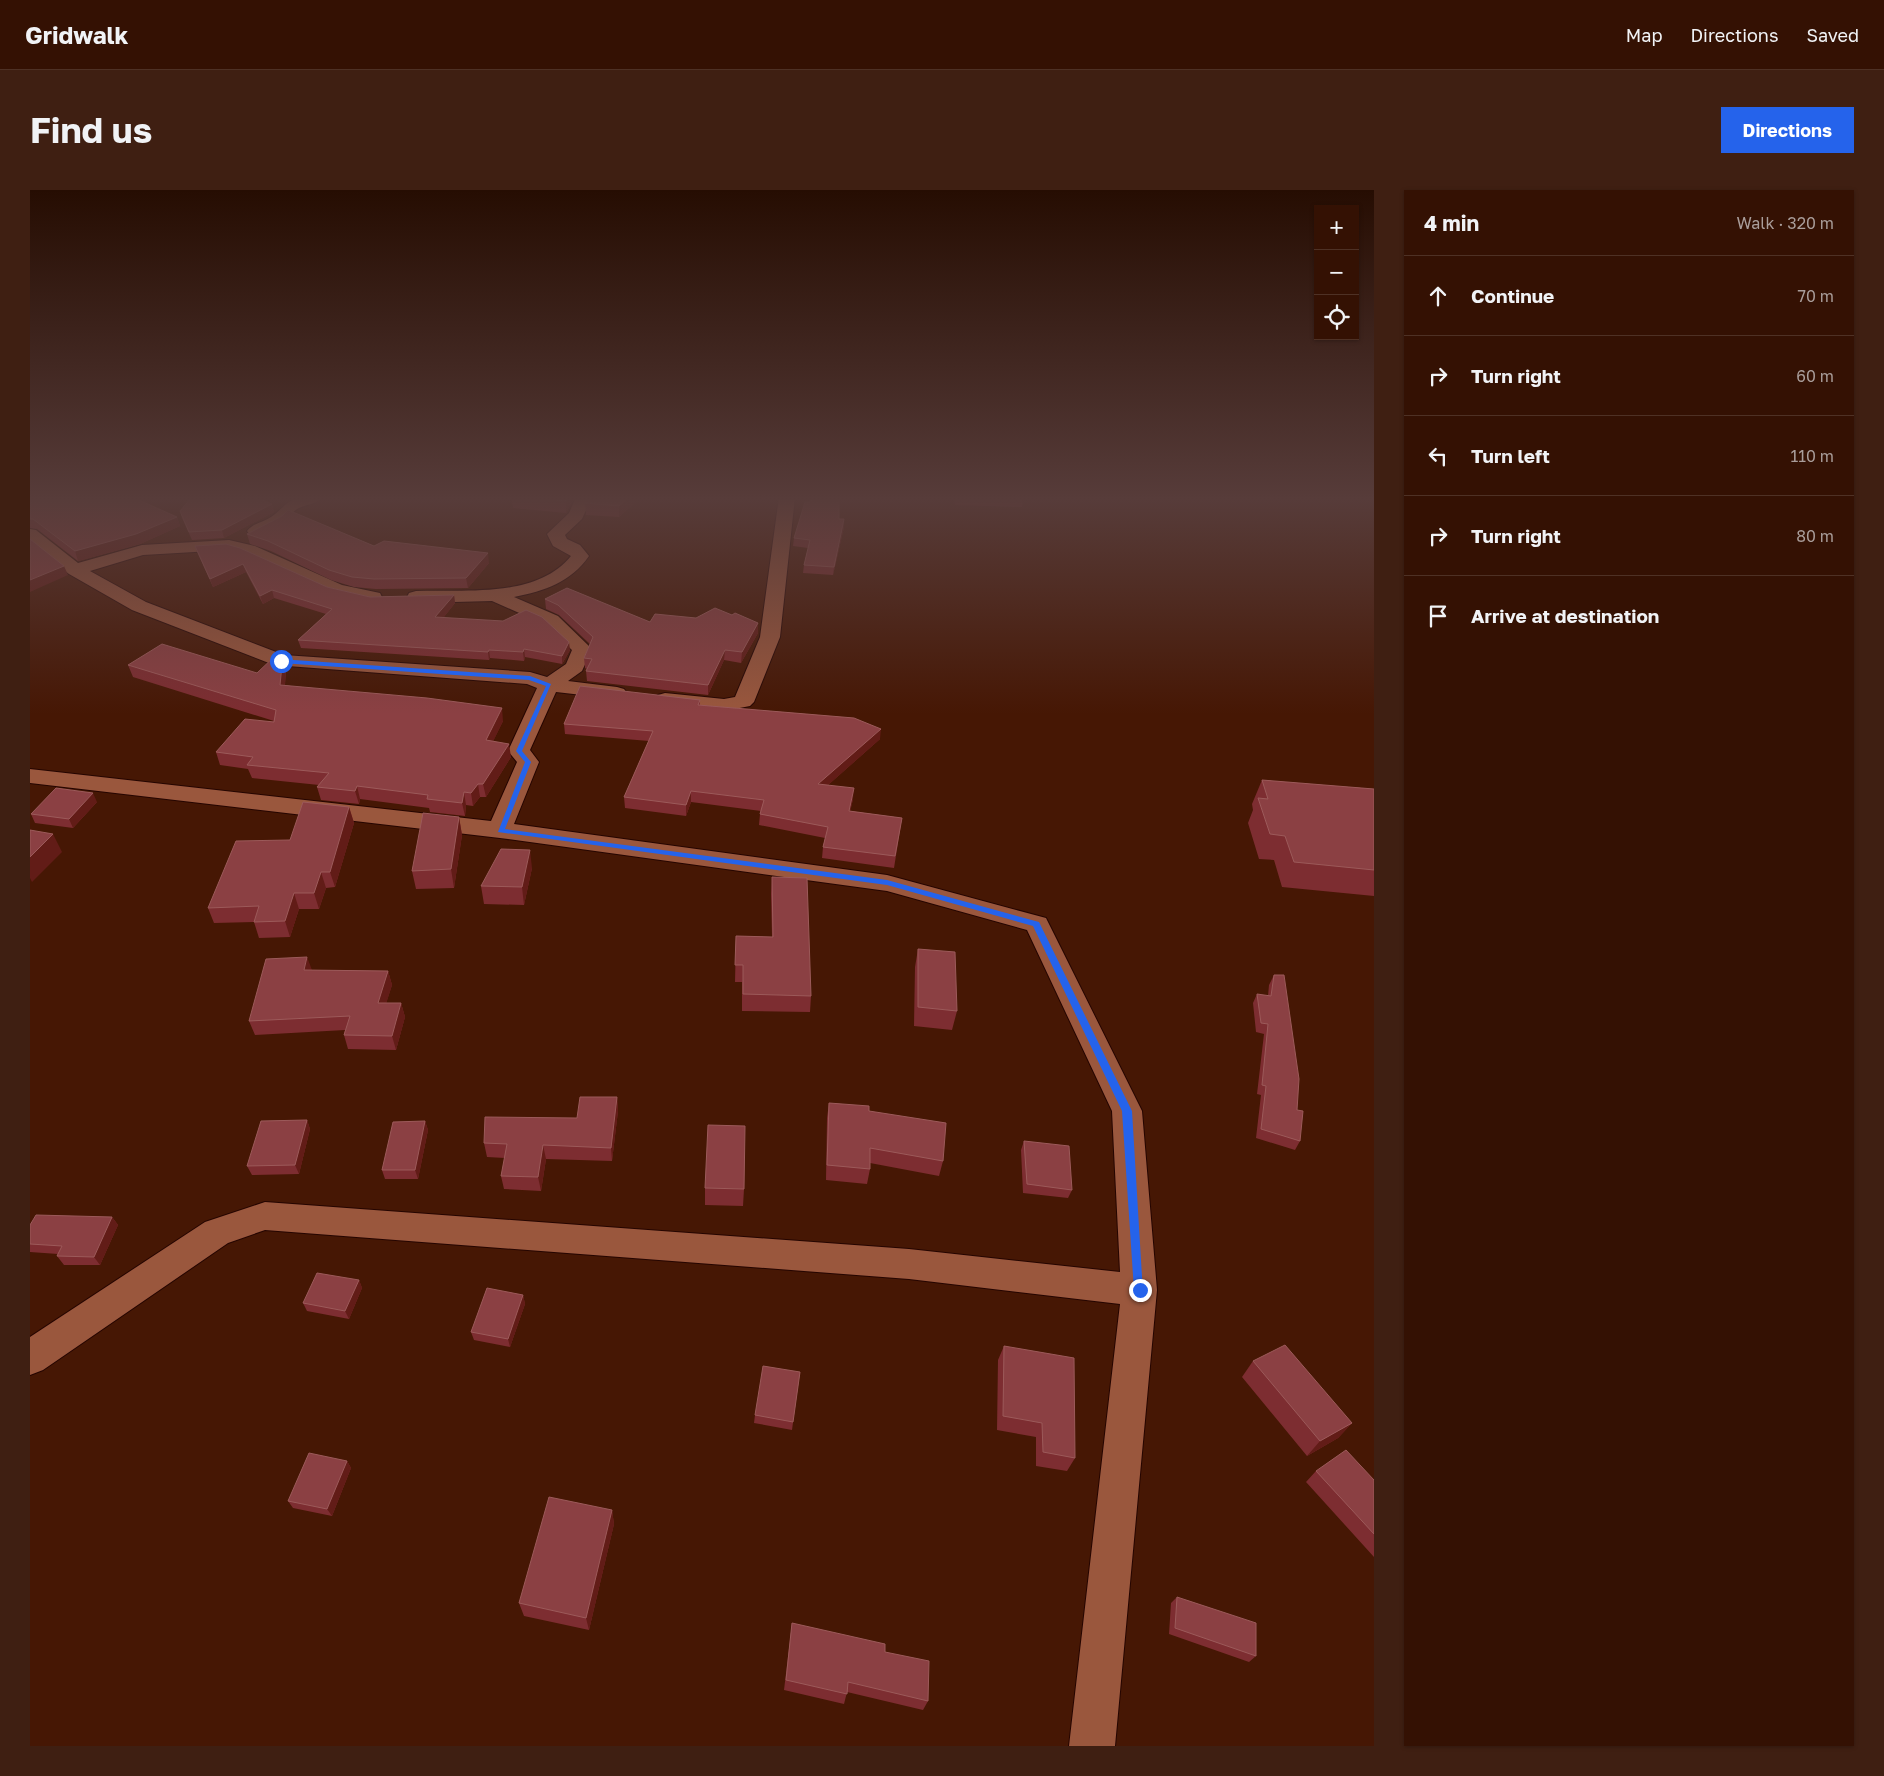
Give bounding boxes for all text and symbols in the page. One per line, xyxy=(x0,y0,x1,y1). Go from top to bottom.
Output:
text: Gridwalk xyxy=(25,20,129,49)
text: Map xyxy=(1626,24,1662,46)
text: Directions xyxy=(1690,24,1778,46)
text: Saved xyxy=(1806,24,1859,46)
button: Directions xyxy=(1721,107,1854,153)
text: Find us xyxy=(30,109,152,151)
map controls xyxy=(1314,205,1359,340)
button: + xyxy=(1314,205,1359,250)
text: 4 min xyxy=(1424,210,1479,236)
text: Walk · 320 m xyxy=(1737,213,1834,233)
button: − xyxy=(1314,250,1359,295)
icon: ahead xyxy=(1424,282,1452,310)
text: Continue xyxy=(1471,284,1554,307)
text: 70 m xyxy=(1797,286,1834,306)
button: locate xyxy=(1314,295,1359,340)
icon: right xyxy=(1424,362,1452,390)
text: Turn right xyxy=(1471,364,1561,387)
text: 60 m xyxy=(1796,366,1834,386)
icon: left xyxy=(1424,442,1452,470)
text: Turn left xyxy=(1471,444,1550,467)
text: 110 m xyxy=(1790,446,1834,466)
icon: right xyxy=(1424,522,1452,550)
text: Turn right xyxy=(1471,524,1561,547)
text: 80 m xyxy=(1796,526,1834,546)
icon: arrive xyxy=(1424,602,1452,630)
text: Arrive at destination xyxy=(1471,604,1659,627)
route start xyxy=(270,650,293,673)
route end xyxy=(1129,1279,1152,1302)

